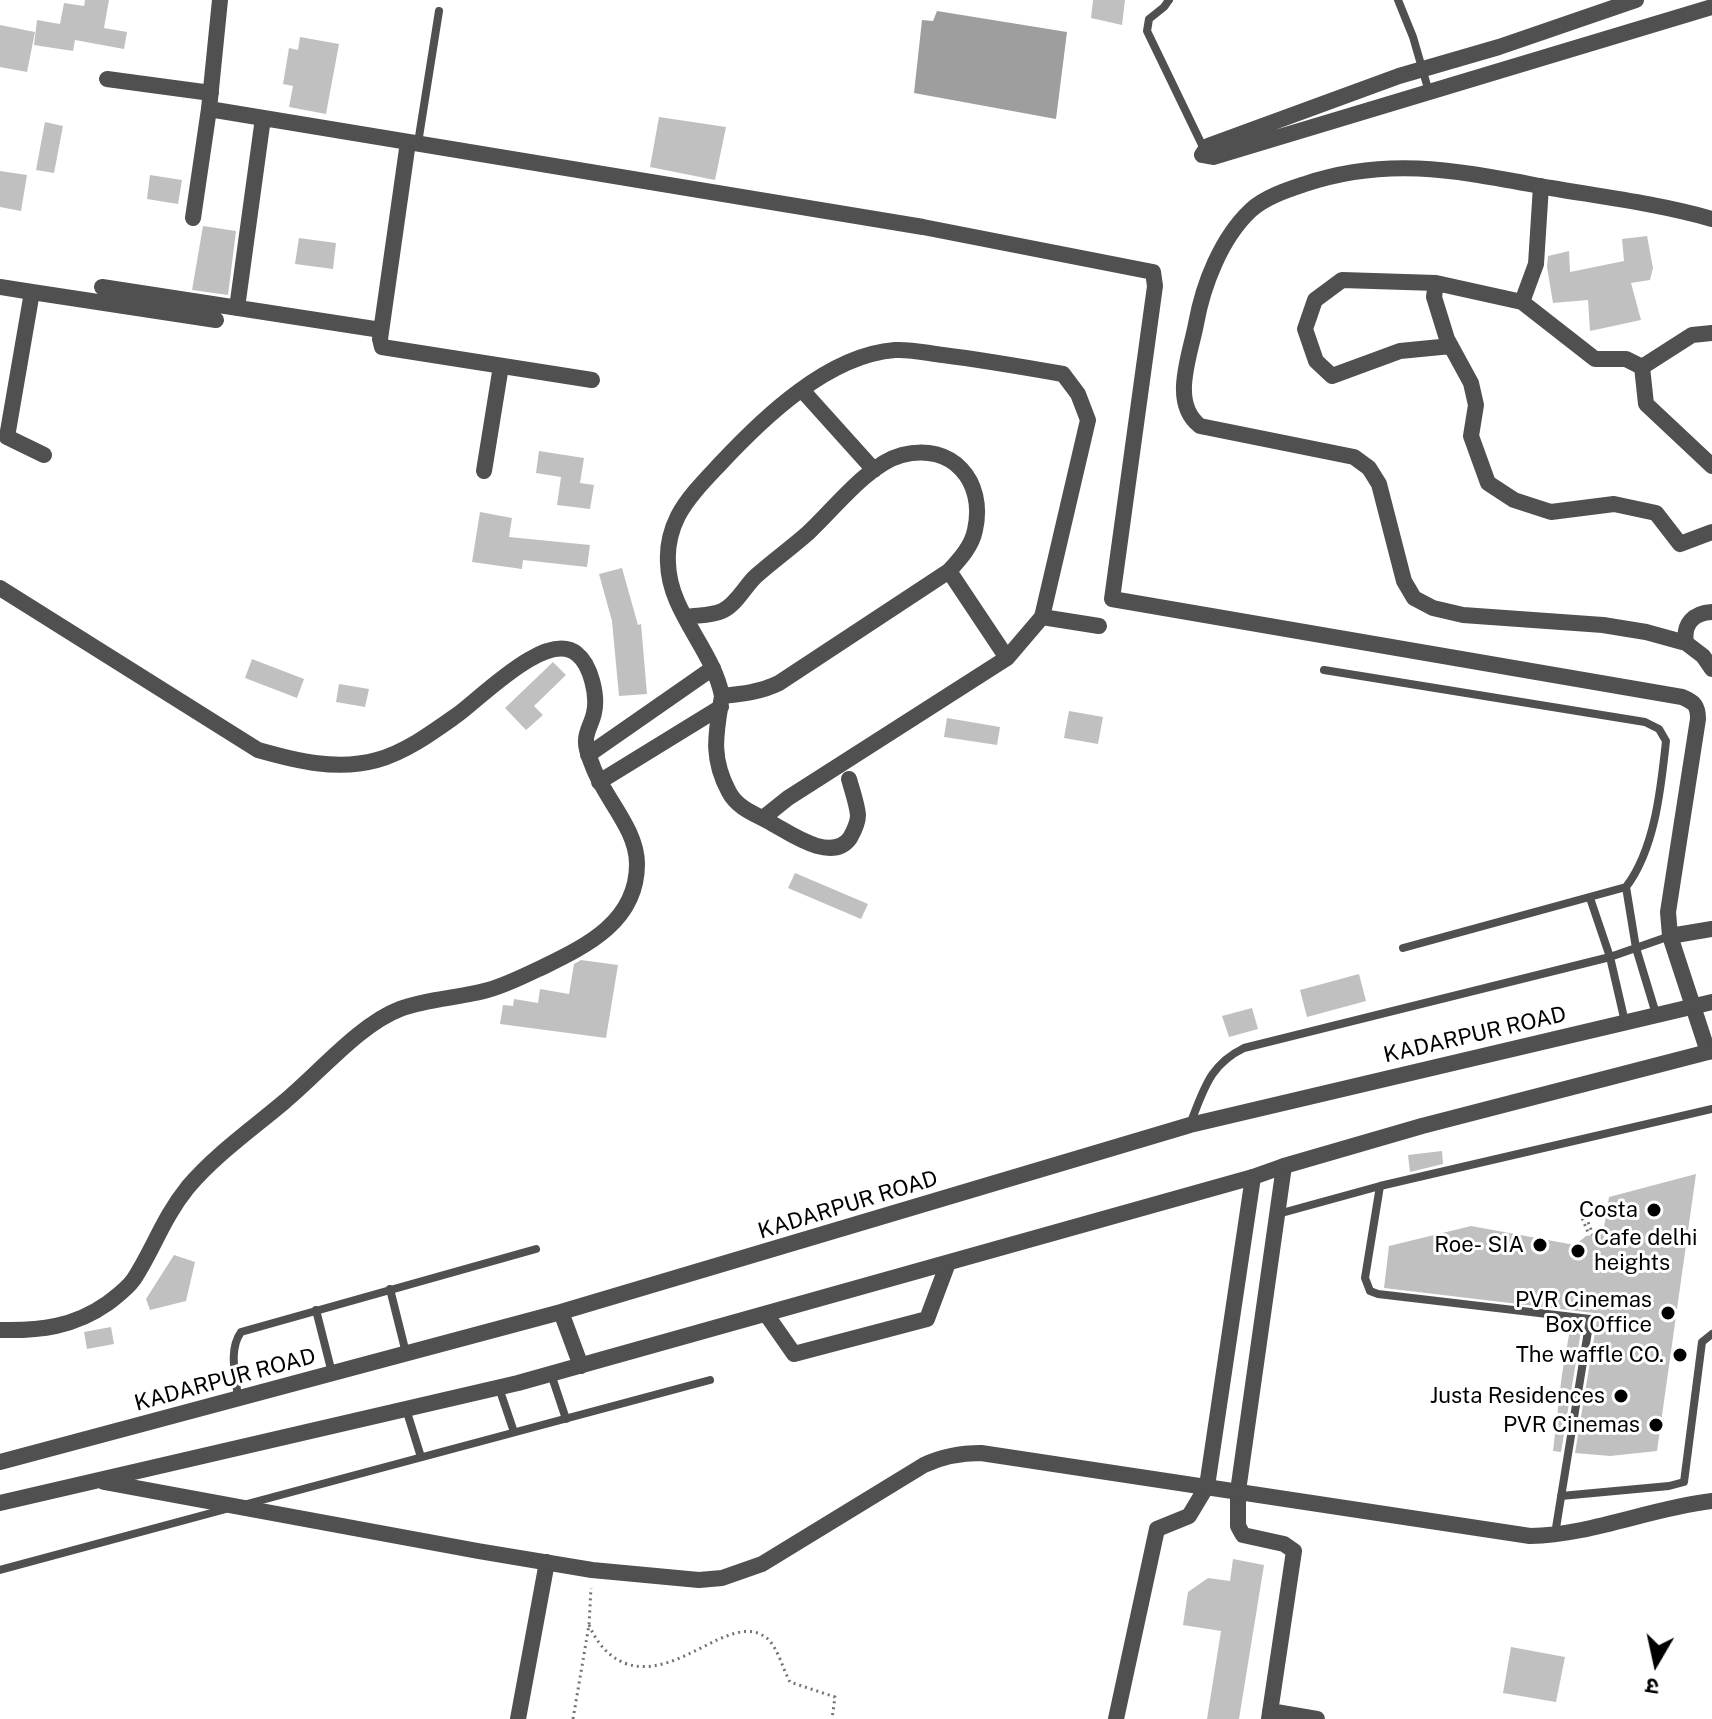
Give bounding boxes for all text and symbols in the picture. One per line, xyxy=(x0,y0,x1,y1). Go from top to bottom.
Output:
street label: KADARPUR ROAD xyxy=(1381,1001,1569,1069)
street label: KADARPUR ROAD xyxy=(755,1165,941,1245)
place label: Costa xyxy=(1579,1197,1638,1223)
marker: Costa xyxy=(1645,1201,1663,1219)
place label: Cafe delhi heights xyxy=(1594,1225,1697,1276)
place label: Roe- SIA xyxy=(1434,1232,1524,1258)
marker: Roe- SIA xyxy=(1531,1236,1549,1254)
marker: Cafe delhi heights xyxy=(1569,1242,1587,1260)
place label: PVR Cinemas Box Office xyxy=(1515,1287,1652,1338)
marker: PVR Cinemas Box Office xyxy=(1659,1304,1677,1322)
place label: The waffle CO. xyxy=(1516,1342,1664,1368)
street label: KADARPUR ROAD xyxy=(131,1343,319,1417)
marker: The waffle CO. xyxy=(1671,1346,1689,1364)
place label: Justa Residences xyxy=(1430,1383,1605,1409)
marker: Justa Residences xyxy=(1612,1387,1630,1405)
place label: PVR Cinemas xyxy=(1503,1412,1640,1438)
marker: PVR Cinemas xyxy=(1647,1416,1665,1434)
north arrow xyxy=(1616,1623,1696,1703)
text: उ xyxy=(1644,1673,1661,1701)

